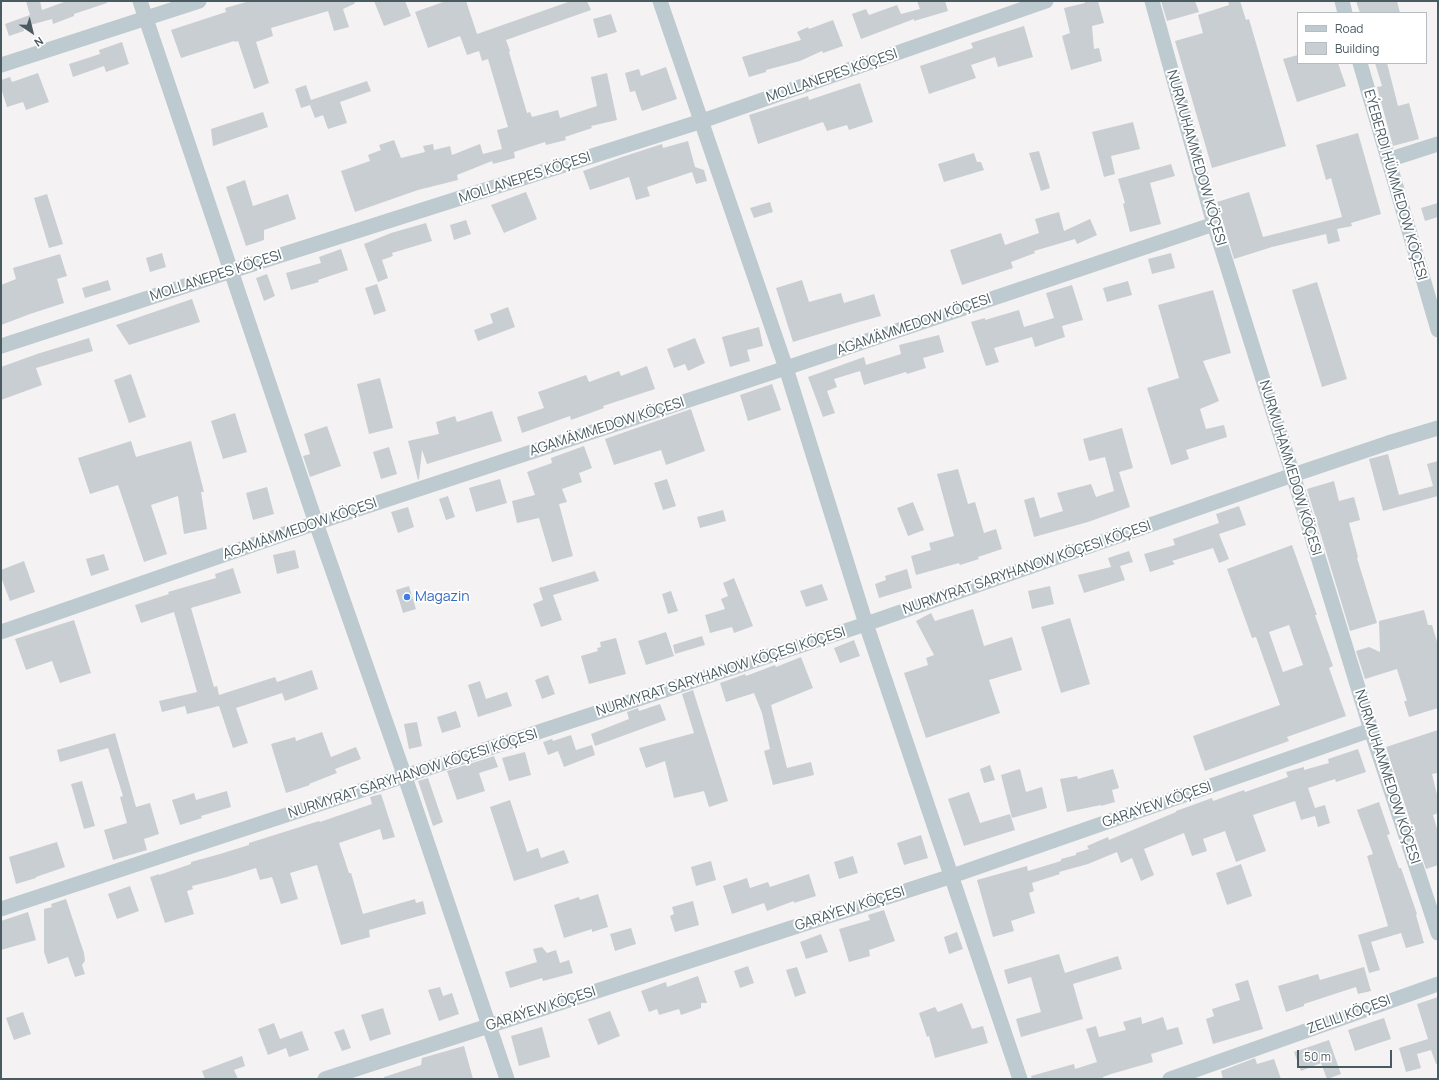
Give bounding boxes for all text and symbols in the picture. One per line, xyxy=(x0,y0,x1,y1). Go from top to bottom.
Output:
north arrow xyxy=(12,12,52,52)
legend xyxy=(1297,12,1427,64)
text: Road xyxy=(1335,20,1363,37)
text: N xyxy=(32,34,47,51)
text: Building xyxy=(1335,40,1379,57)
street label: MOLLANEPES KÖÇESI xyxy=(764,46,900,106)
street label: NURMUHAMMEDOW KÖÇESI xyxy=(1163,68,1229,248)
street label: EÝEBERDI HÜMMEDOW KÖÇESI xyxy=(1360,88,1430,282)
street label: MOLLANEPES KÖÇESI xyxy=(457,149,593,207)
street label: MOLLANEPES KÖÇESI xyxy=(148,247,284,305)
street label: AGAMÄMMEDOW KÖÇESI xyxy=(835,291,993,359)
street label: NURMUHAMMEDOW KÖÇESI xyxy=(1255,378,1325,558)
street label: AGAMÄMMEDOW KÖÇESI xyxy=(528,394,686,460)
street label: AGAMÄMMEDOW KÖÇESI xyxy=(221,495,379,563)
street label: NURMYRAT SARYHANOW KÖÇESI KÖÇESI xyxy=(901,518,1153,618)
place label: Magazin xyxy=(415,589,470,605)
marker: Magazin xyxy=(402,592,412,602)
street label: NURMYRAT SARYHANOW KÖÇESI KÖÇESI xyxy=(594,624,848,720)
street label: NURMUHAMMEDOW KÖÇESI xyxy=(1351,688,1423,866)
street label: NURMYRAT SARYHANOW KÖÇESI KÖÇESI xyxy=(286,726,540,822)
street label: GARAÝEW KÖÇESI xyxy=(1100,778,1214,832)
street label: GARAÝEW KÖÇESI xyxy=(793,883,907,935)
street label: GARAÝEW KÖÇESI xyxy=(484,983,598,1035)
street label: ZELILI KÖÇESI xyxy=(1305,992,1393,1038)
scale bar xyxy=(1299,1042,1394,1068)
text: 50 m xyxy=(1304,1048,1331,1065)

